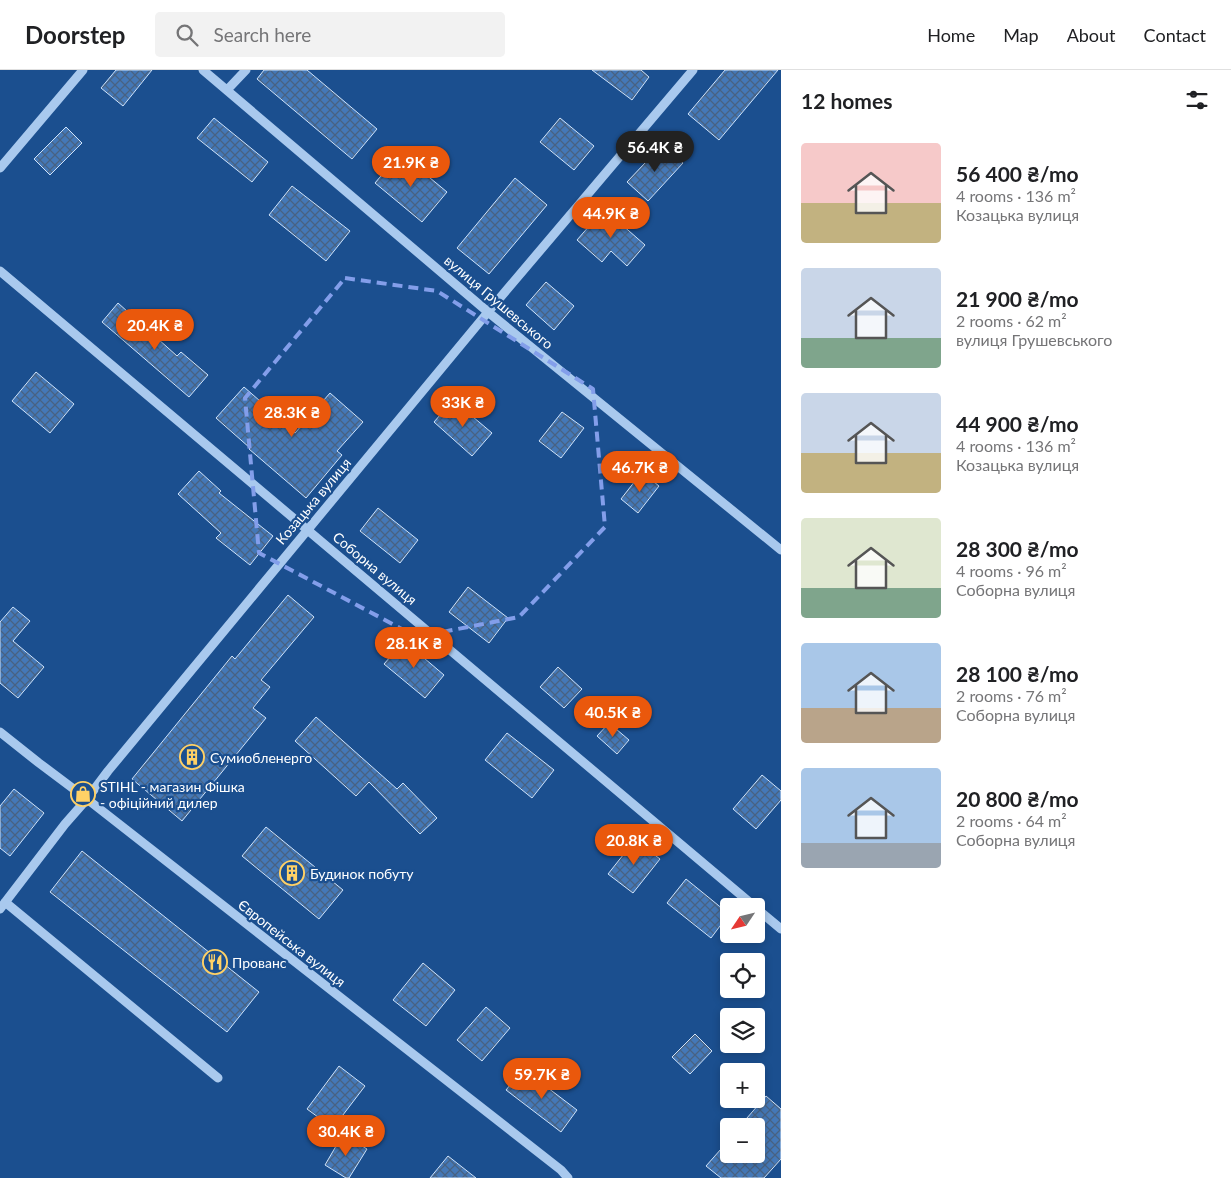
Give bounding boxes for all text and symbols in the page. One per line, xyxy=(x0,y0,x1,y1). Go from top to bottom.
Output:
search box xyxy=(155,12,505,57)
text: Doorstep xyxy=(25,20,125,49)
icon: search xyxy=(173,21,201,49)
text: Search here xyxy=(213,23,311,46)
text: Home xyxy=(927,24,975,46)
text: Map xyxy=(1003,24,1039,46)
text: About xyxy=(1067,24,1116,46)
text: Contact xyxy=(1144,24,1206,46)
icon: filters xyxy=(1183,86,1211,114)
text: 12 homes xyxy=(801,88,892,113)
pin: 56.4K ₴ xyxy=(609,131,701,173)
text: 56.4K ₴ xyxy=(627,137,683,156)
pin: 21.9K ₴ xyxy=(365,146,457,188)
text: 21.9K ₴ xyxy=(383,152,439,171)
text: 56 400 ₴/mo xyxy=(956,161,1079,186)
icon: home xyxy=(841,163,901,223)
text: 4 rooms · 136 m² xyxy=(956,186,1076,205)
pin: 44.9K ₴ xyxy=(565,196,657,239)
text: 44.9K ₴ xyxy=(583,203,639,222)
text: Козацька вулиця xyxy=(956,205,1079,224)
street label: вулиця Грушевського xyxy=(441,252,557,353)
text: 21 900 ₴/mo xyxy=(956,286,1079,311)
icon: home xyxy=(841,288,901,348)
pin: 20.4K ₴ xyxy=(109,308,201,351)
text: 2 rooms · 62 m² xyxy=(956,311,1067,330)
text: 20.4K ₴ xyxy=(127,315,183,334)
text: вулиця Грушевського xyxy=(956,330,1112,349)
pin: 33K ₴ xyxy=(428,386,498,428)
text: 33K ₴ xyxy=(441,392,485,411)
pin: 28.3K ₴ xyxy=(246,396,338,438)
text: 28.3K ₴ xyxy=(264,402,320,421)
text: 44 900 ₴/mo xyxy=(956,411,1079,436)
icon: home xyxy=(841,413,901,473)
text: 4 rooms · 136 m² xyxy=(956,436,1076,455)
pin: 46.7K ₴ xyxy=(594,450,686,493)
street label: Козацька вулиця xyxy=(272,454,354,548)
text: Козацька вулиця xyxy=(956,455,1079,474)
text: 46.7K ₴ xyxy=(612,457,668,476)
street label: Соборна вулиця xyxy=(330,528,420,608)
text: 28 300 ₴/mo xyxy=(956,536,1079,561)
icon: home xyxy=(841,538,901,598)
text: 4 rooms · 96 m² xyxy=(956,561,1067,580)
text: Соборна вулиця xyxy=(956,580,1075,599)
pin: 28.1K ₴ xyxy=(368,626,460,669)
text: 28.1K ₴ xyxy=(386,633,442,652)
text: 28 100 ₴/mo xyxy=(956,661,1079,686)
icon: home xyxy=(841,663,901,723)
text: 2 rooms · 76 m² xyxy=(956,686,1067,705)
pin: 40.5K ₴ xyxy=(567,696,659,738)
text: 40.5K ₴ xyxy=(585,702,641,721)
text: Соборна вулиця xyxy=(956,705,1075,724)
building icon: Сумиобленерго xyxy=(179,744,205,770)
place label: Сумиобленерго xyxy=(210,749,312,766)
place label: STIHL - магазин Фішка - офіційний дилер xyxy=(100,778,245,811)
shop icon: STIHL - магазин Фішка - офіційний дилер xyxy=(70,781,96,807)
text: 20 800 ₴/mo xyxy=(956,786,1079,811)
icon: home xyxy=(841,788,901,848)
text: 2 rooms · 64 m² xyxy=(956,811,1067,830)
pin: 20.8K ₴ xyxy=(588,824,680,866)
text: 20.8K ₴ xyxy=(606,830,662,849)
text: Соборна вулиця xyxy=(956,830,1075,849)
building icon: Будинок побуту xyxy=(279,860,305,886)
place label: Будинок побуту xyxy=(310,865,414,882)
street label: Європейська вулиця xyxy=(235,896,349,990)
north arrow xyxy=(720,898,765,942)
map controls xyxy=(720,898,765,1163)
restaurant icon: Прованс xyxy=(202,949,228,975)
button: locate xyxy=(720,953,765,998)
place label: Прованс xyxy=(232,954,287,971)
button: layers xyxy=(720,1008,765,1053)
pin: 59.7K ₴ xyxy=(496,1058,588,1100)
button: + xyxy=(720,1063,765,1108)
text: 59.7K ₴ xyxy=(514,1064,570,1083)
pin: 30.4K ₴ xyxy=(300,1114,392,1157)
button: − xyxy=(720,1118,765,1163)
text: 30.4K ₴ xyxy=(318,1121,374,1140)

